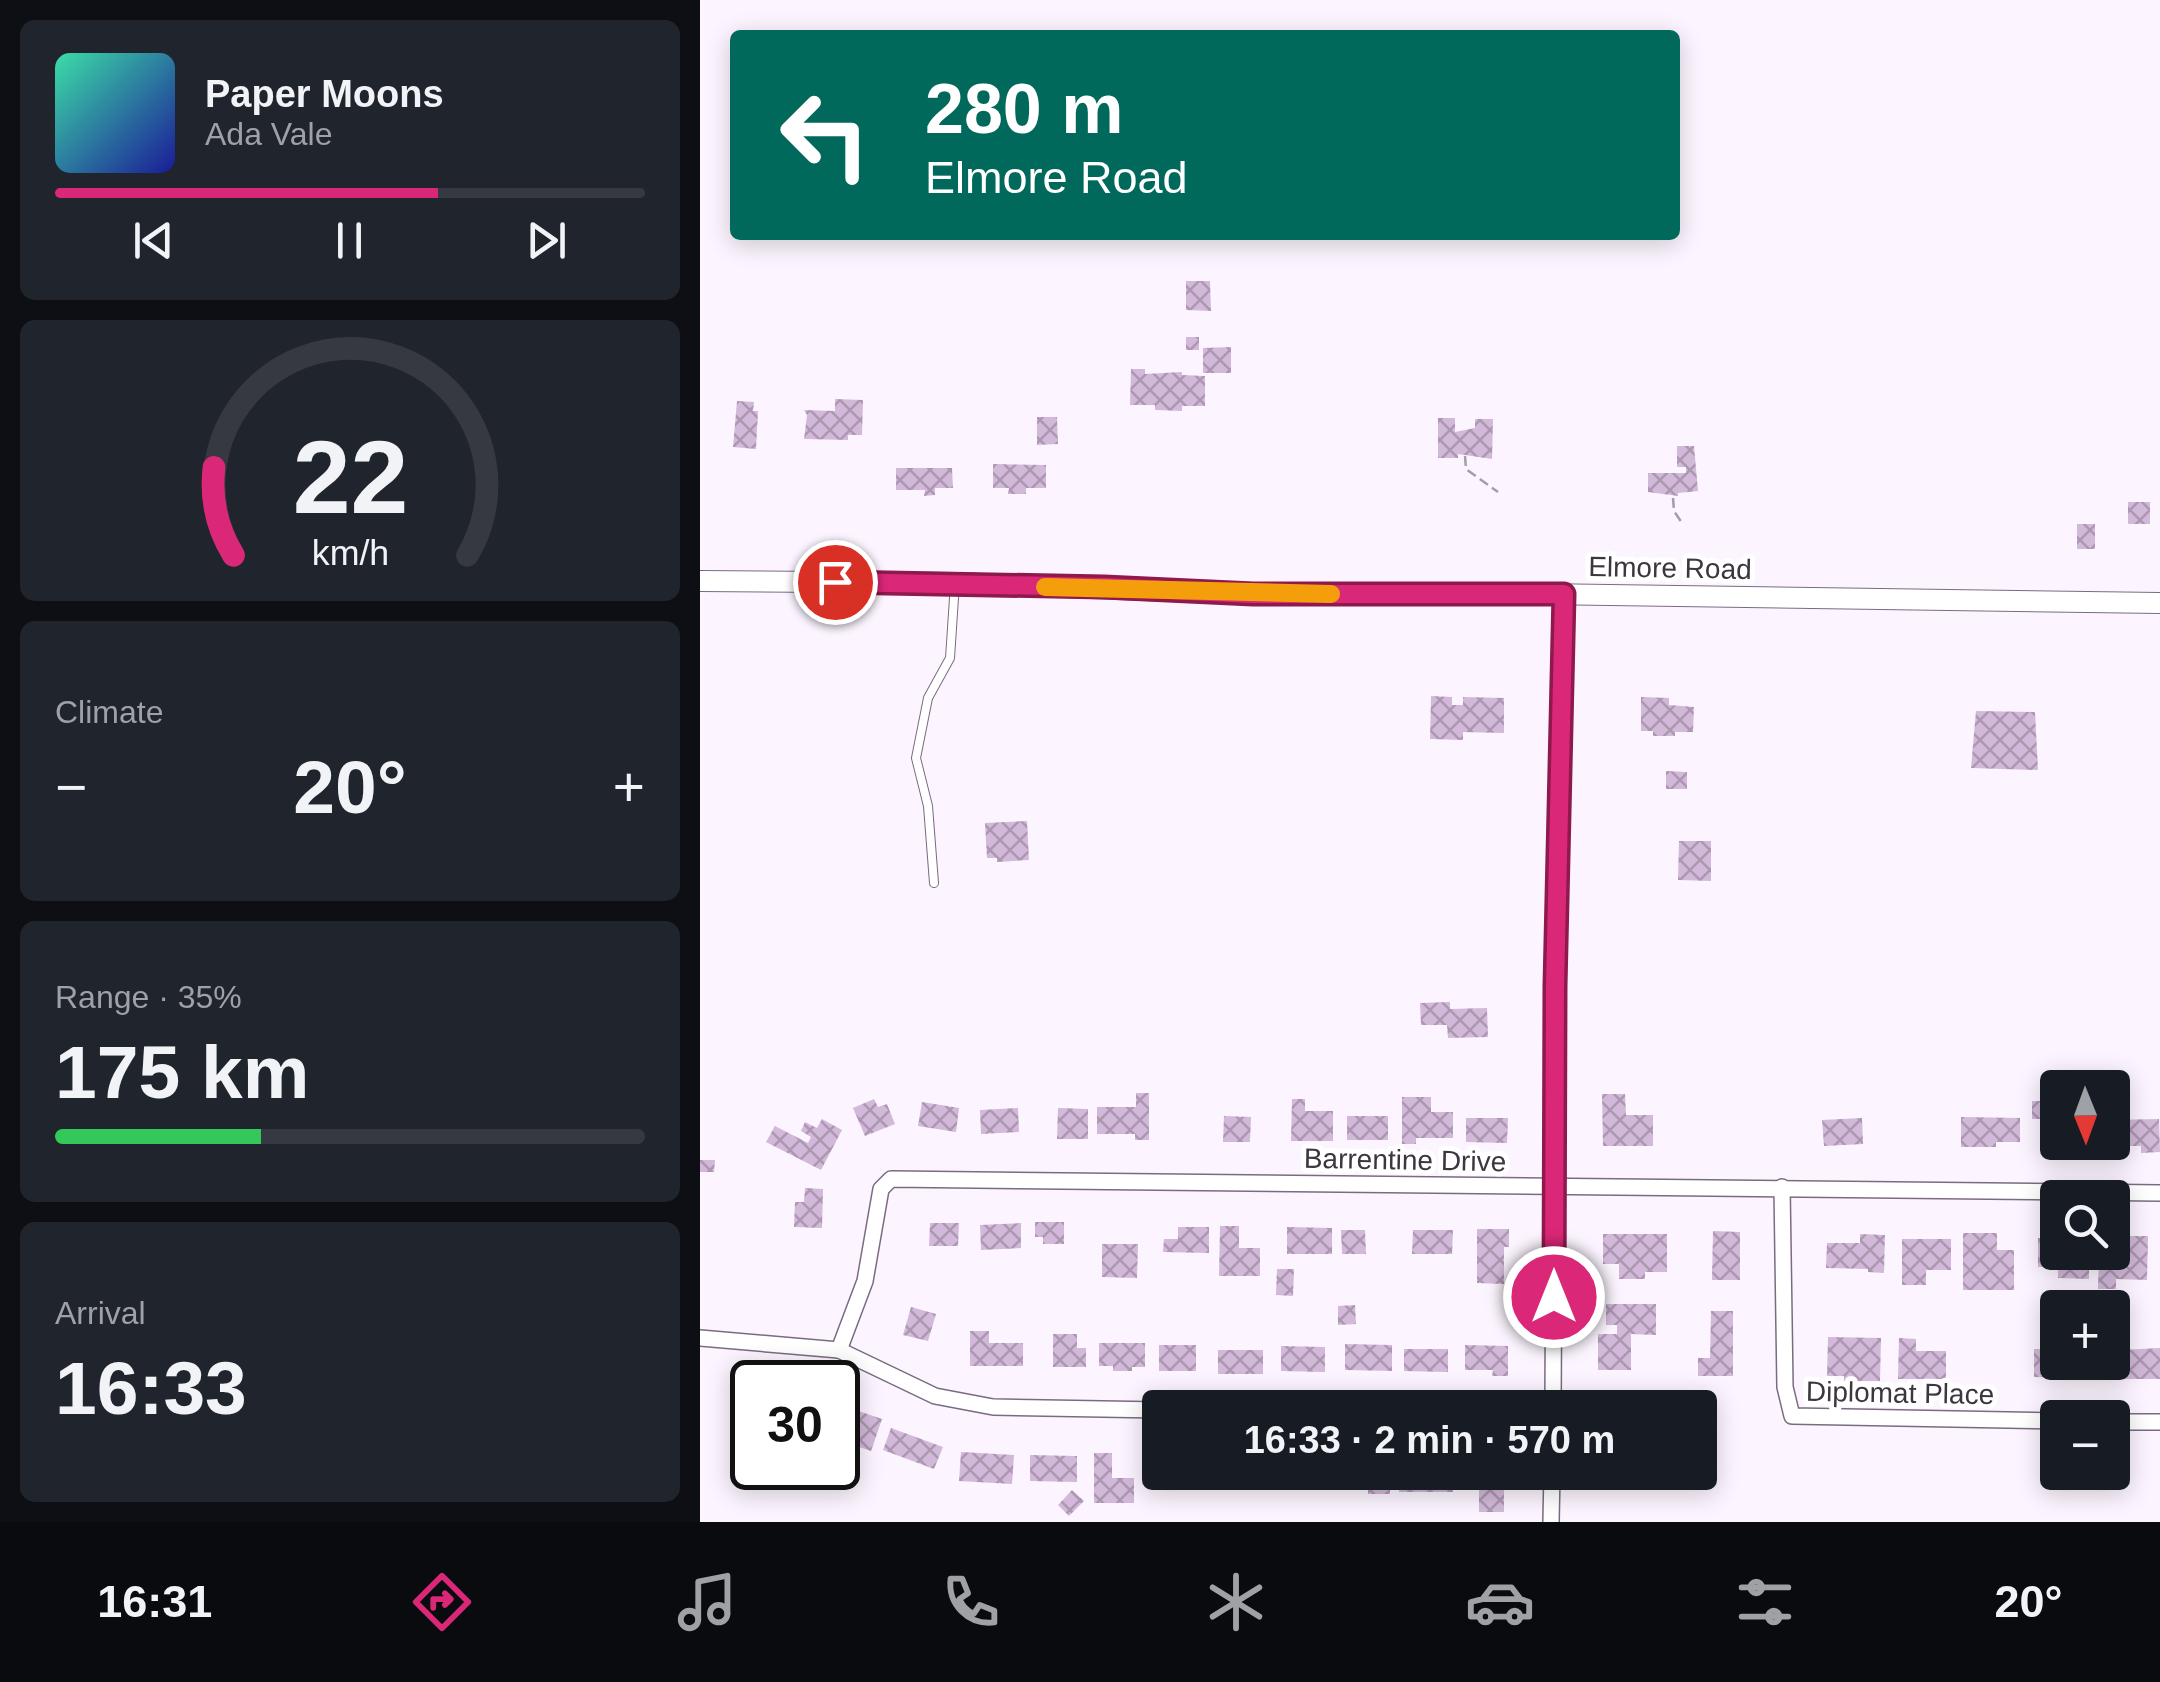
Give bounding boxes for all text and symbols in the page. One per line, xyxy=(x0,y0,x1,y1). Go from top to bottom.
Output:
icon: left xyxy=(760,70,890,200)
text: 280 m xyxy=(925,70,1123,148)
text: Paper Moons xyxy=(205,73,444,115)
text: Ada Vale xyxy=(205,116,333,152)
text: Elmore Road xyxy=(925,152,1188,203)
icon: previous xyxy=(126,213,181,268)
icon: pause xyxy=(322,213,377,268)
icon: next xyxy=(519,213,574,268)
text: 22 xyxy=(292,419,408,535)
text: km/h xyxy=(311,533,389,573)
pin xyxy=(793,540,878,625)
street label: Elmore Road xyxy=(1588,551,1752,585)
icon: arrive xyxy=(808,555,863,610)
text: Climate xyxy=(55,694,163,730)
text: 20° xyxy=(293,745,407,829)
text: − xyxy=(55,756,87,818)
text: + xyxy=(613,756,645,818)
text: Range · 35% xyxy=(55,979,242,1015)
text: 175 km xyxy=(55,1030,309,1114)
north arrow xyxy=(2040,1070,2130,1160)
map controls xyxy=(2040,1070,2130,1490)
street label: Barrentine Drive xyxy=(1304,1143,1506,1177)
button: search xyxy=(2040,1180,2130,1270)
position arrow xyxy=(1502,1245,1606,1349)
button: + xyxy=(2040,1290,2130,1380)
text: Arrival xyxy=(55,1295,146,1331)
text: 16:33 xyxy=(55,1346,247,1430)
speed limit sign: 30 xyxy=(730,1360,860,1490)
street label: Diplomat Place xyxy=(1806,1376,1994,1410)
button: − xyxy=(2040,1400,2130,1490)
text: 16:33 · 2 min · 570 m xyxy=(1244,1419,1615,1461)
icon: directions xyxy=(407,1567,477,1637)
icon: music xyxy=(672,1567,742,1637)
icon: phone xyxy=(936,1567,1006,1637)
icon: climate xyxy=(1201,1567,1271,1637)
icon: car xyxy=(1465,1567,1535,1637)
icon: filters xyxy=(1730,1567,1800,1637)
text: 16:31 xyxy=(97,1576,212,1627)
text: 20° xyxy=(1995,1576,2063,1627)

